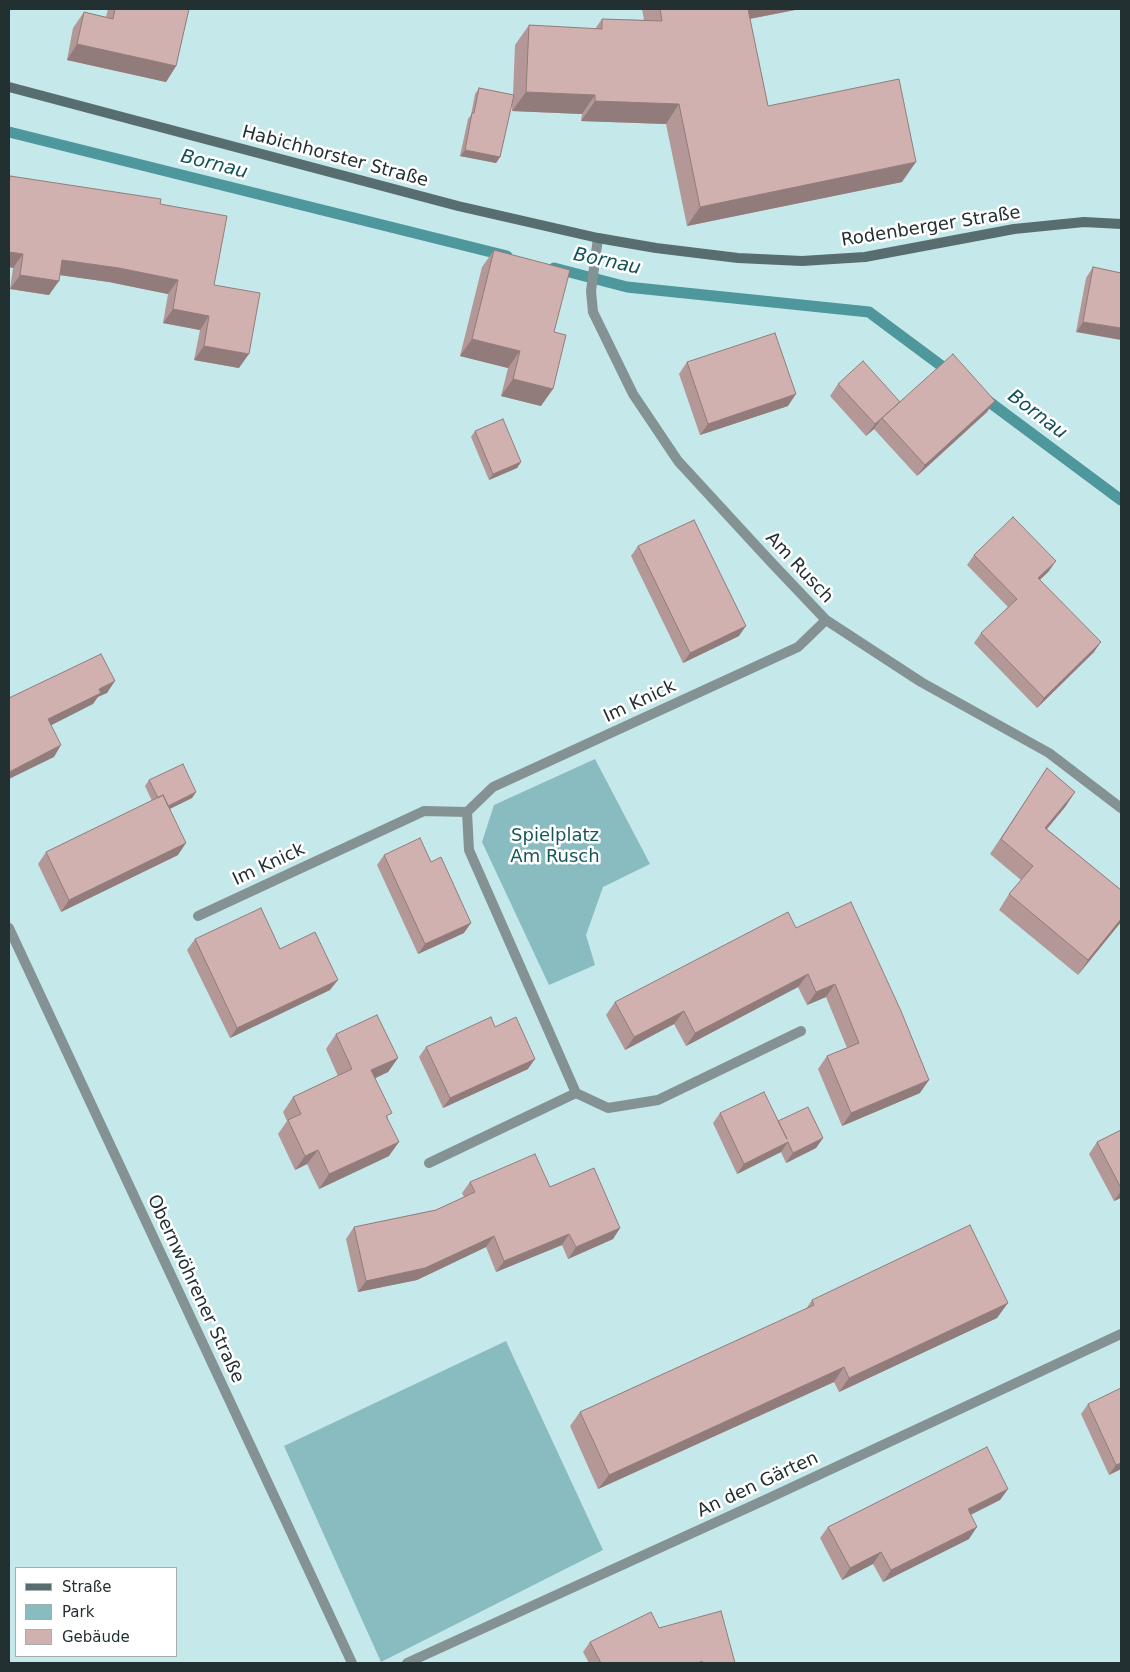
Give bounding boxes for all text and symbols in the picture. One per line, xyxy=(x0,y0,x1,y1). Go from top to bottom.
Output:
street label: Habichhorster Straße xyxy=(239,122,431,192)
water label: Bornau xyxy=(178,146,250,184)
street label: Rodenberger Straße xyxy=(840,202,1022,252)
water label: Bornau xyxy=(571,244,643,280)
water label: Bornau xyxy=(1003,385,1071,445)
street label: Am Rusch xyxy=(761,528,837,608)
street label: Im Knick xyxy=(600,676,680,728)
park label: Spielplatz Am Rusch xyxy=(510,825,600,868)
street label: Im Knick xyxy=(229,839,309,891)
street label: Obernwöhrener Straße xyxy=(142,1191,248,1387)
street label: An den Gärten xyxy=(694,1448,822,1522)
legend xyxy=(15,1567,178,1657)
text: Straße xyxy=(62,1578,111,1596)
text: Park xyxy=(62,1603,94,1621)
text: Gebäude xyxy=(62,1628,130,1646)

